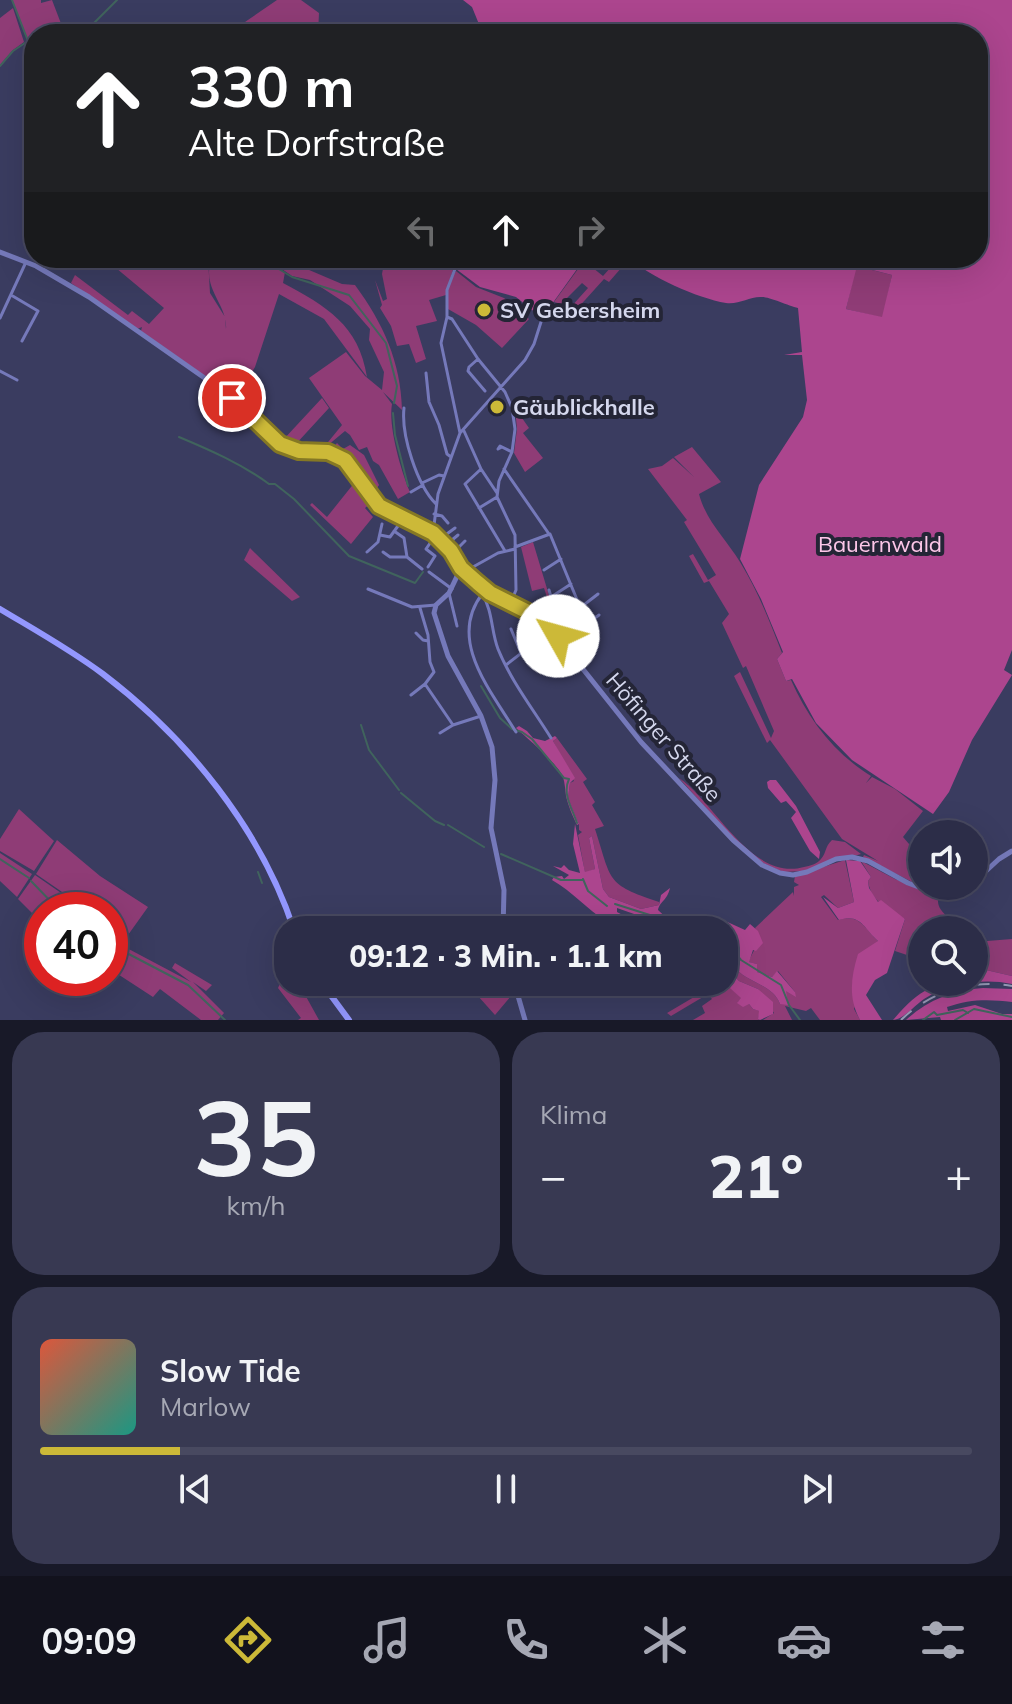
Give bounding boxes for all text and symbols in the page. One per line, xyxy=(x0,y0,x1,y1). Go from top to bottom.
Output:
text: 330 m xyxy=(188,51,355,121)
icon: ahead xyxy=(56,56,160,160)
text: Alte Dorfstraße xyxy=(188,120,445,165)
icon: left xyxy=(400,208,444,252)
icon: ahead xyxy=(484,208,528,252)
icon: right xyxy=(568,208,612,252)
place label: SV Gebersheim xyxy=(500,296,660,324)
marker: SV Gebersheim xyxy=(475,301,493,319)
pin xyxy=(198,364,266,432)
icon: arrive xyxy=(210,376,254,420)
place label: Gäublickhalle xyxy=(513,393,655,421)
marker: Gäublickhalle xyxy=(488,398,506,416)
park label: Bauernwald xyxy=(818,530,942,558)
position arrow xyxy=(516,594,600,678)
street label: Höfinger Straße xyxy=(600,667,728,807)
map controls xyxy=(908,820,988,996)
button: sound xyxy=(908,820,988,900)
speed limit sign: 40 xyxy=(24,892,128,996)
button: search xyxy=(908,916,988,996)
text: 09:12 · 3 Min. · 1.1 km xyxy=(349,937,663,975)
text: 35 xyxy=(194,1071,318,1202)
text: Klima xyxy=(540,1098,607,1131)
text: 21° xyxy=(708,1138,804,1213)
text: − xyxy=(540,1148,566,1203)
text: + xyxy=(946,1148,972,1203)
text: km/h xyxy=(227,1189,285,1222)
text: Slow Tide xyxy=(160,1352,301,1390)
text: Marlow xyxy=(160,1390,251,1423)
icon: previous xyxy=(173,1467,217,1511)
icon: pause xyxy=(484,1467,528,1511)
icon: next xyxy=(795,1467,839,1511)
icon: directions xyxy=(220,1612,276,1668)
icon: music xyxy=(359,1612,415,1668)
icon: phone xyxy=(498,1612,554,1668)
icon: climate xyxy=(637,1612,693,1668)
icon: car xyxy=(776,1612,832,1668)
icon: filters xyxy=(915,1612,971,1668)
text: 09:09 xyxy=(41,1618,137,1663)

